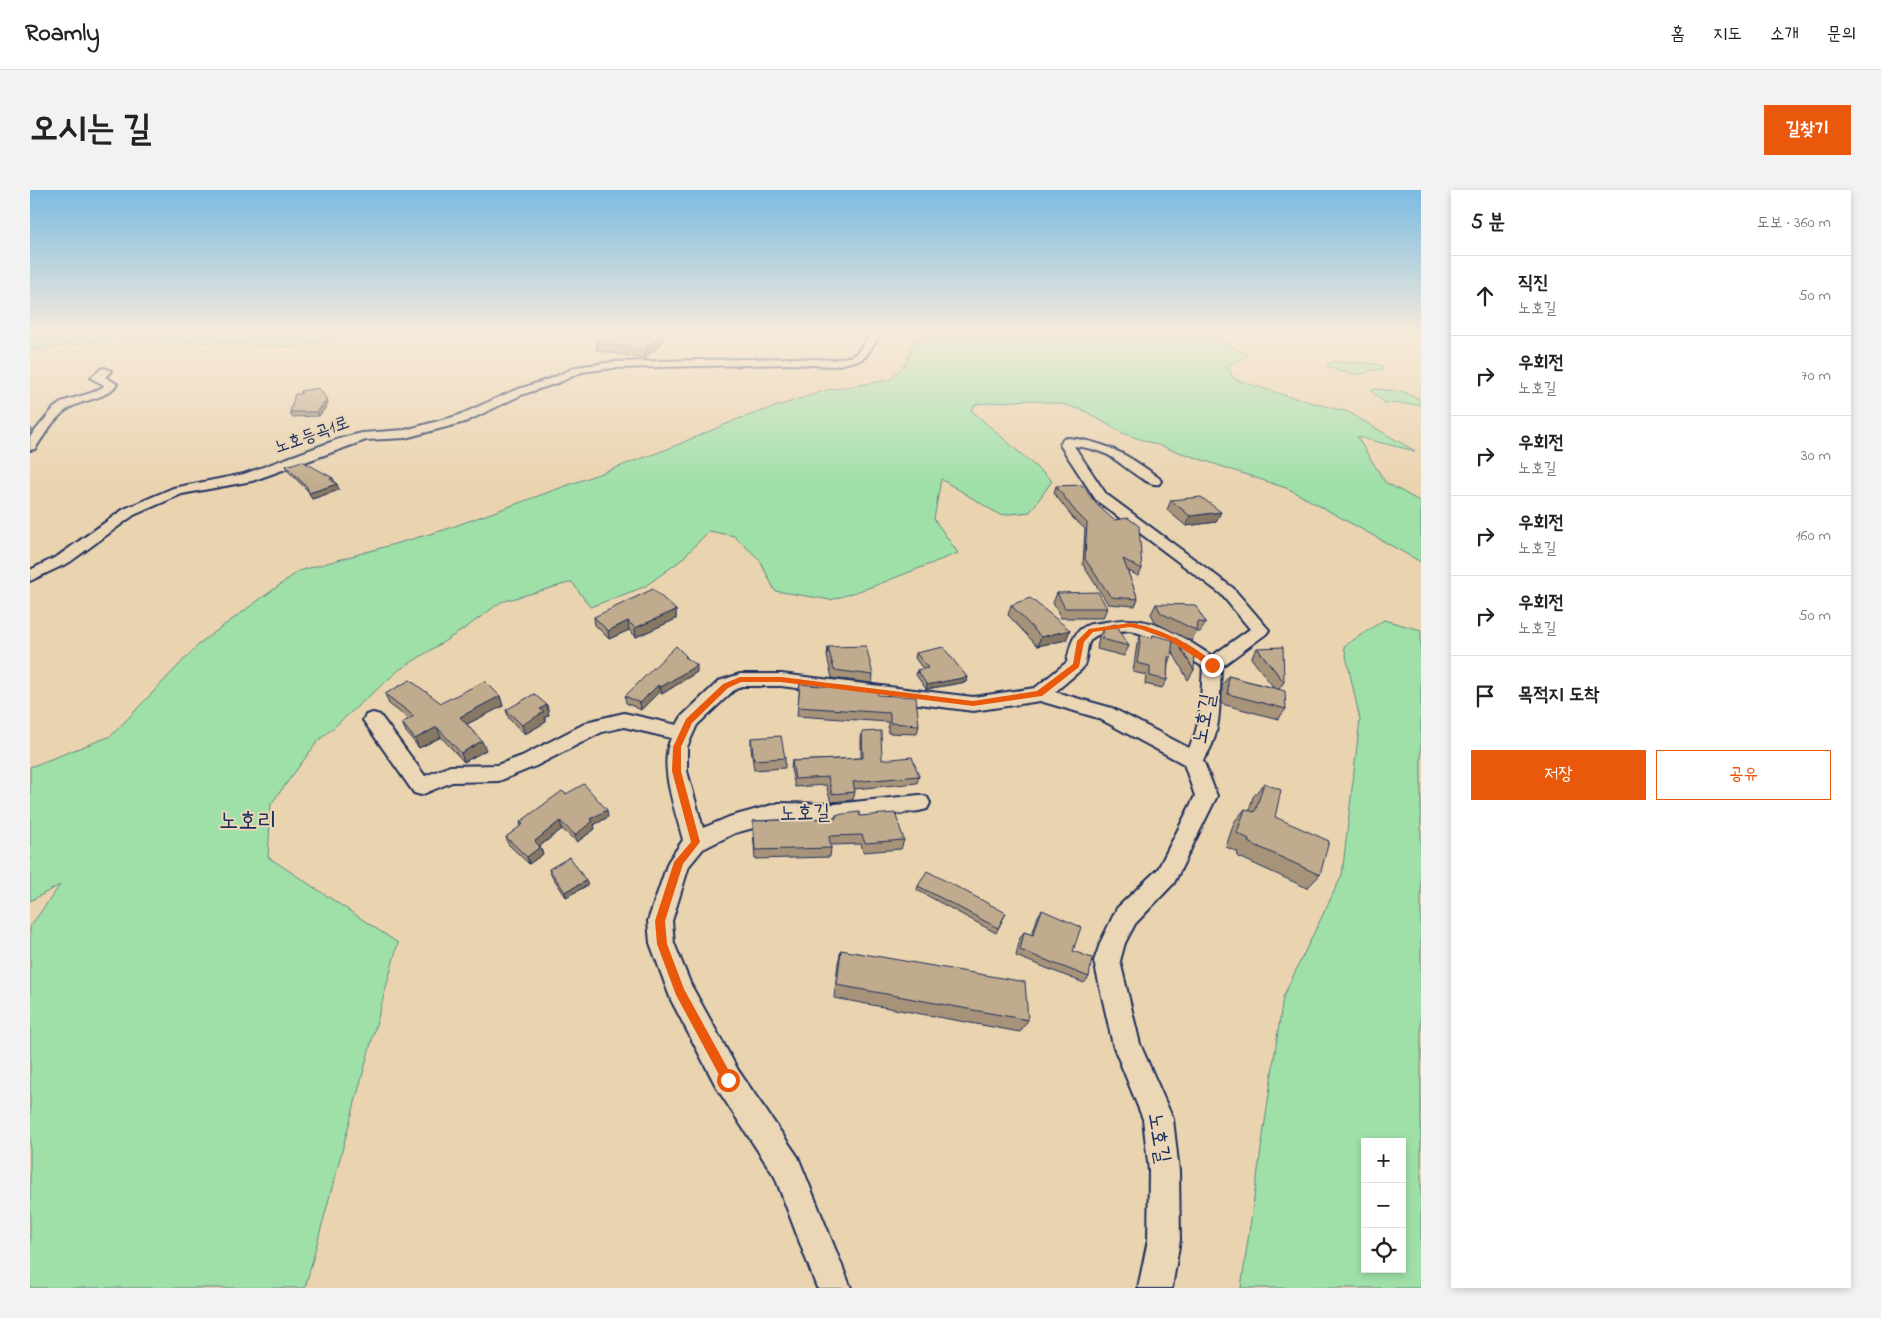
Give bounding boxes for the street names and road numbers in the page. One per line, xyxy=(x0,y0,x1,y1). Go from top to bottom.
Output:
street label: 노호등곡1로 xyxy=(271,410,353,462)
street label: 노호길 xyxy=(1186,691,1224,747)
street label: 노호길 xyxy=(779,798,831,830)
street label: 노호길 xyxy=(1139,1110,1177,1166)

